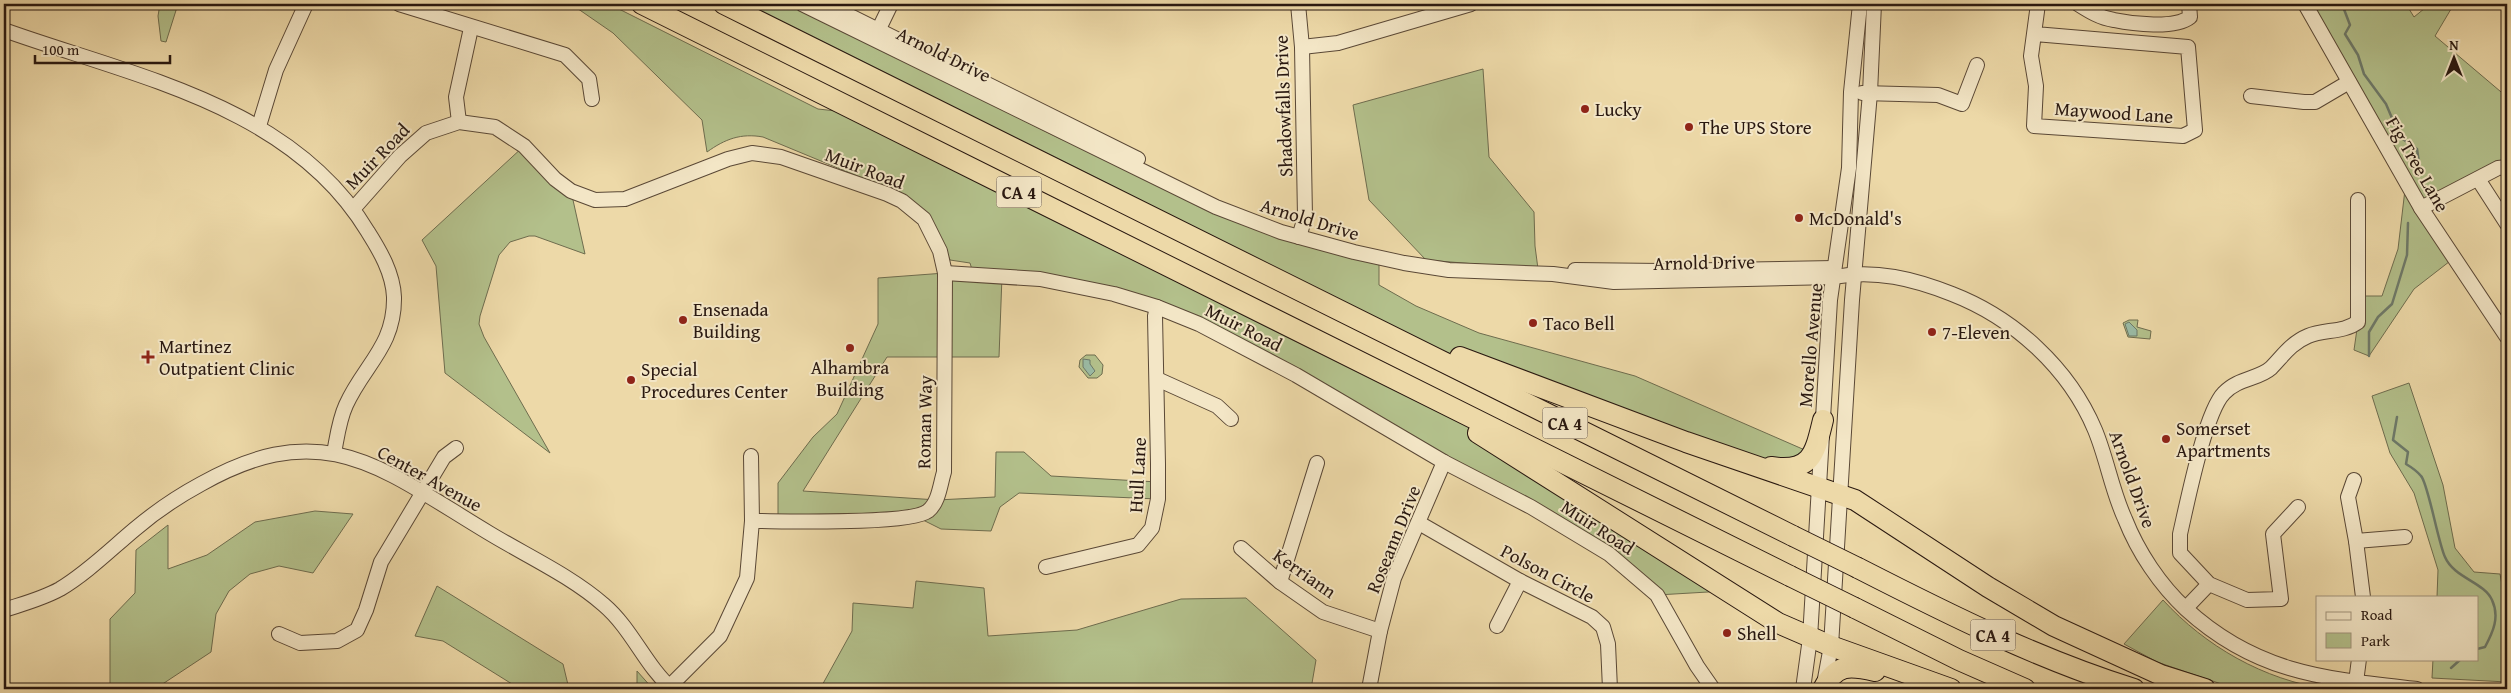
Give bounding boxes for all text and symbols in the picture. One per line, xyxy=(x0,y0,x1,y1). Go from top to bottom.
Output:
street label: Arnold Drive xyxy=(892,19,996,89)
scale bar xyxy=(35,32,170,64)
north arrow xyxy=(2428,32,2478,82)
street label: Shadowfalls Drive xyxy=(1267,34,1299,177)
text: N xyxy=(2449,35,2459,55)
text: 100 m xyxy=(42,39,80,60)
street label: Maywood Lane xyxy=(2054,94,2174,130)
place label: Lucky xyxy=(1595,95,1642,123)
marker: Lucky xyxy=(1579,103,1591,115)
street label: Fig Tree Lane xyxy=(2379,111,2457,217)
place label: The UPS Store xyxy=(1699,113,1812,141)
street label: Muir Road xyxy=(338,116,416,196)
marker: The UPS Store xyxy=(1683,121,1695,133)
street label: Muir Road xyxy=(821,140,910,196)
road number: CA 4 xyxy=(996,176,1042,208)
street label: Arnold Drive xyxy=(1257,191,1363,247)
place label: McDonald's xyxy=(1809,204,1902,232)
marker: McDonald's xyxy=(1793,212,1805,224)
street label: Arnold Drive xyxy=(1653,247,1755,277)
street label: Morello Avenue xyxy=(1791,282,1829,408)
place label: Ensenada Building xyxy=(693,295,769,345)
street label: Muir Road xyxy=(1201,296,1288,359)
place label: Taco Bell xyxy=(1543,309,1615,337)
marker: Ensenada Building xyxy=(677,314,689,326)
marker: Taco Bell xyxy=(1527,317,1539,329)
place label: 7-Eleven xyxy=(1942,318,2010,346)
marker: 7-Eleven xyxy=(1926,326,1938,338)
place label: Martinez Outpatient Clinic xyxy=(159,332,295,382)
marker: Alhambra Building xyxy=(844,342,856,354)
marker: Martinez Outpatient Clinic xyxy=(141,350,155,364)
place label: Alhambra Building xyxy=(811,353,889,403)
place label: Special Procedures Center xyxy=(641,355,788,405)
marker: Special Procedures Center xyxy=(625,374,637,386)
street label: Roman Way xyxy=(909,374,939,469)
road number: CA 4 xyxy=(1542,408,1588,438)
place label: Somerset Apartments xyxy=(2176,414,2271,464)
street label: Arnold Drive xyxy=(2102,426,2164,532)
marker: Somerset Apartments xyxy=(2160,433,2172,445)
street label: Hull Lane xyxy=(1121,436,1153,513)
street label: Center Avenue xyxy=(373,438,488,518)
street label: Roseann Drive xyxy=(1359,481,1427,597)
street label: Muir Road xyxy=(1556,493,1641,562)
street label: Polson Circle xyxy=(1496,536,1600,610)
street label: Kerriann xyxy=(1268,541,1343,605)
legend xyxy=(2316,596,2478,660)
text: Road xyxy=(2361,604,2392,625)
place label: Shell xyxy=(1737,619,1777,647)
road number: CA 4 xyxy=(1970,620,2016,650)
marker: Shell xyxy=(1721,627,1733,639)
text: Park xyxy=(2361,630,2390,651)

